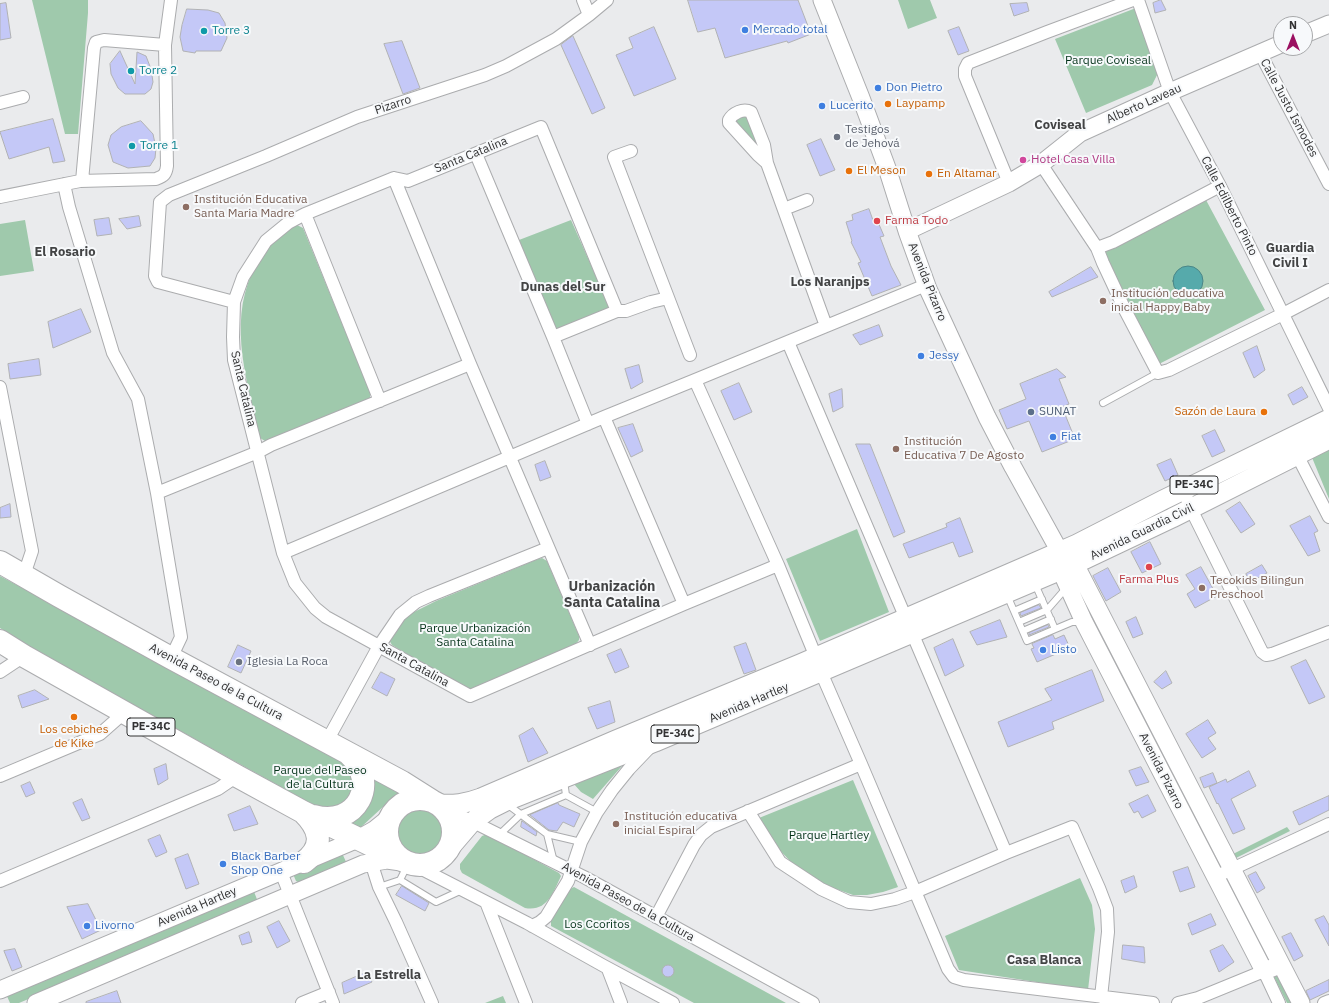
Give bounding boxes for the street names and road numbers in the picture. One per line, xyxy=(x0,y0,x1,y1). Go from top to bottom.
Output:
street label: Calle Justo Ismodes xyxy=(1257,56,1321,160)
street label: Alberto Laveau xyxy=(1104,81,1184,127)
street label: Pizarro xyxy=(373,92,413,118)
street label: Santa Catalina xyxy=(432,134,510,176)
street label: Calle Edilberto Pinto xyxy=(1198,154,1260,258)
street label: Avenida Pizarro xyxy=(905,241,949,323)
street label: Santa Catalina xyxy=(227,350,259,428)
road number: PE-34C xyxy=(1170,476,1218,494)
street label: Avenida Guardia Civil xyxy=(1088,501,1196,563)
street label: Santa Catalina xyxy=(377,640,451,690)
street label: Avenida Paseo de la Cultura xyxy=(147,641,285,723)
street label: Avenida Hartley xyxy=(707,680,791,726)
road number: PE-34C xyxy=(127,718,175,736)
road number: PE-34C xyxy=(651,725,699,743)
street label: Avenida Pizarro xyxy=(1136,730,1186,812)
street label: Avenida Paseo de la Cultura xyxy=(559,859,697,945)
street label: Avenida Hartley xyxy=(155,884,239,930)

